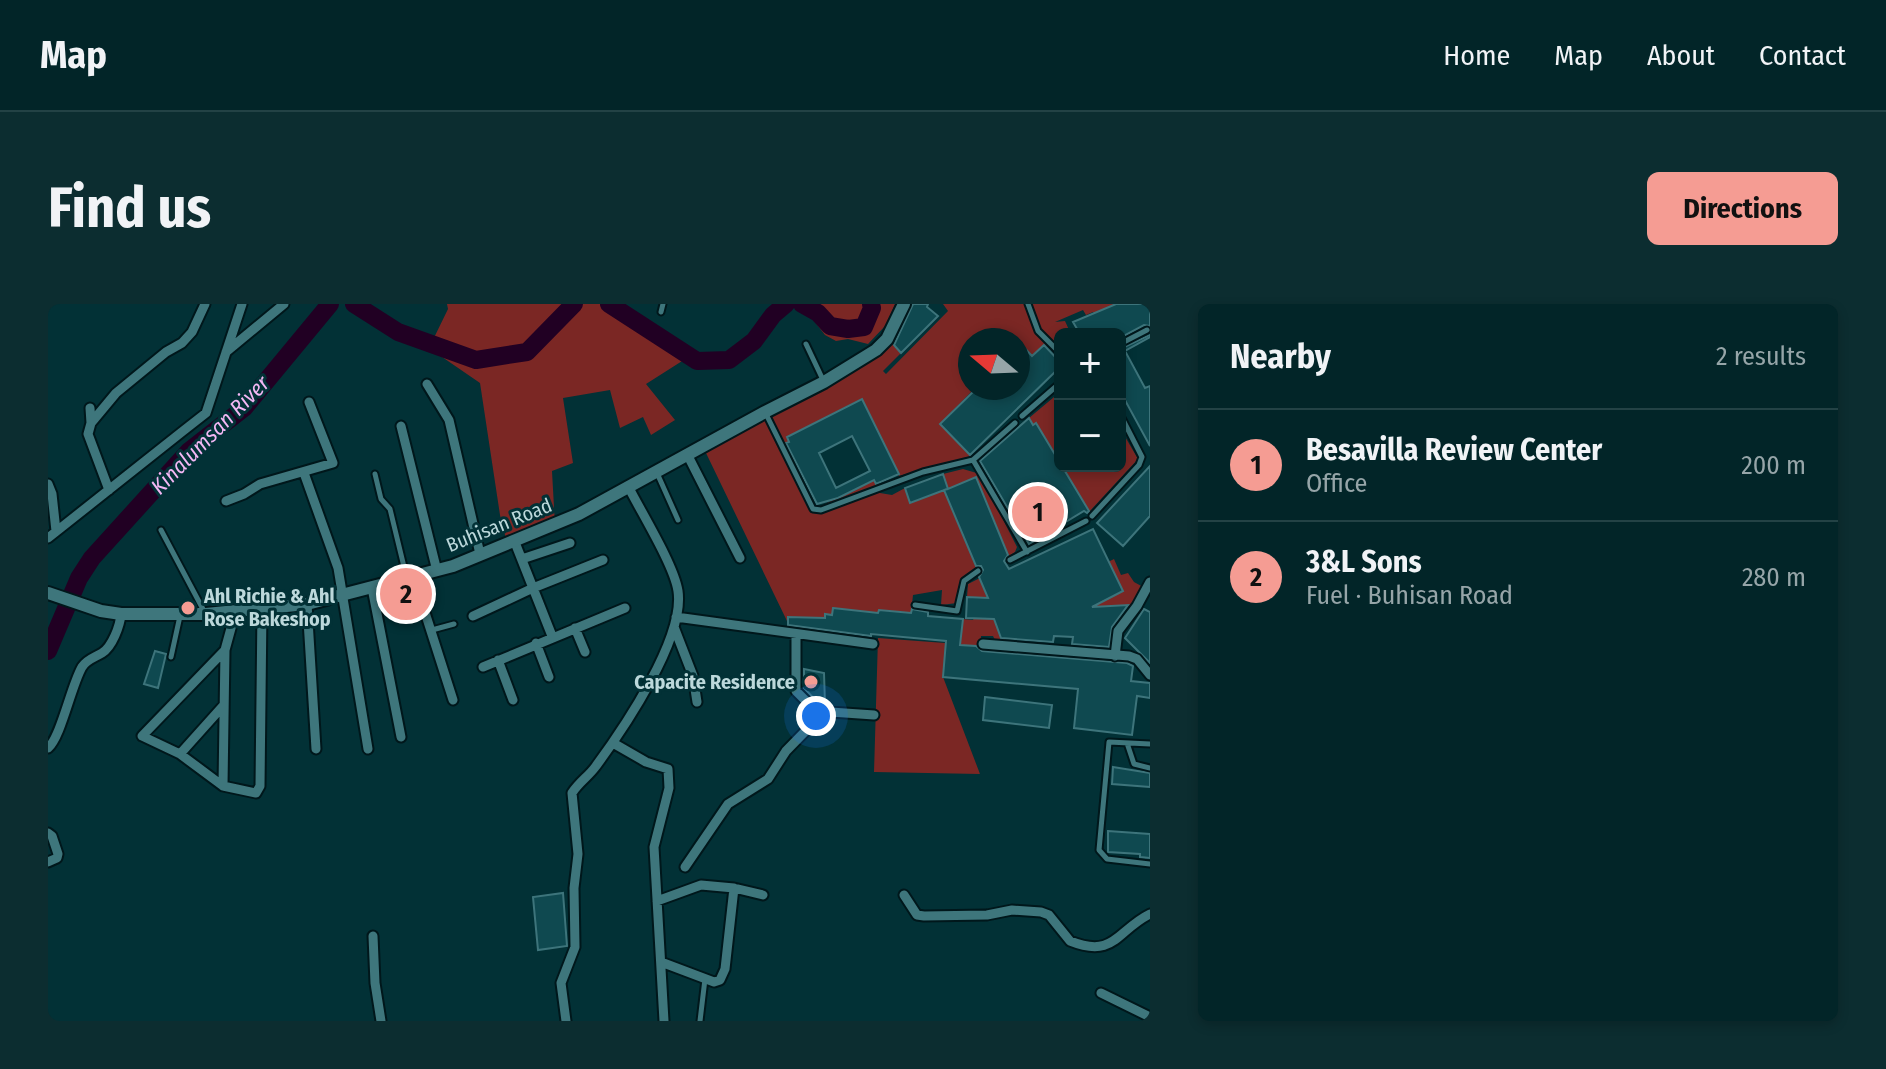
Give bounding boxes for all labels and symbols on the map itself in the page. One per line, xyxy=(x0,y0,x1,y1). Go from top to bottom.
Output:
north arrow xyxy=(958,328,1030,400)
water label: Kinalumsan River xyxy=(145,369,276,500)
pin: 1 xyxy=(1012,482,1064,542)
street label: Buhisan Road xyxy=(443,493,555,557)
pin: 2 xyxy=(380,564,432,624)
place label: Ahl Richie & Ahl Rose Bakeshop xyxy=(203,584,335,631)
marker: Ahl Richie & Ahl Rose Bakeshop xyxy=(179,599,197,617)
place label: Capacite Residence xyxy=(634,670,795,694)
marker: Capacite Residence xyxy=(802,673,820,691)
your location xyxy=(796,696,836,736)

